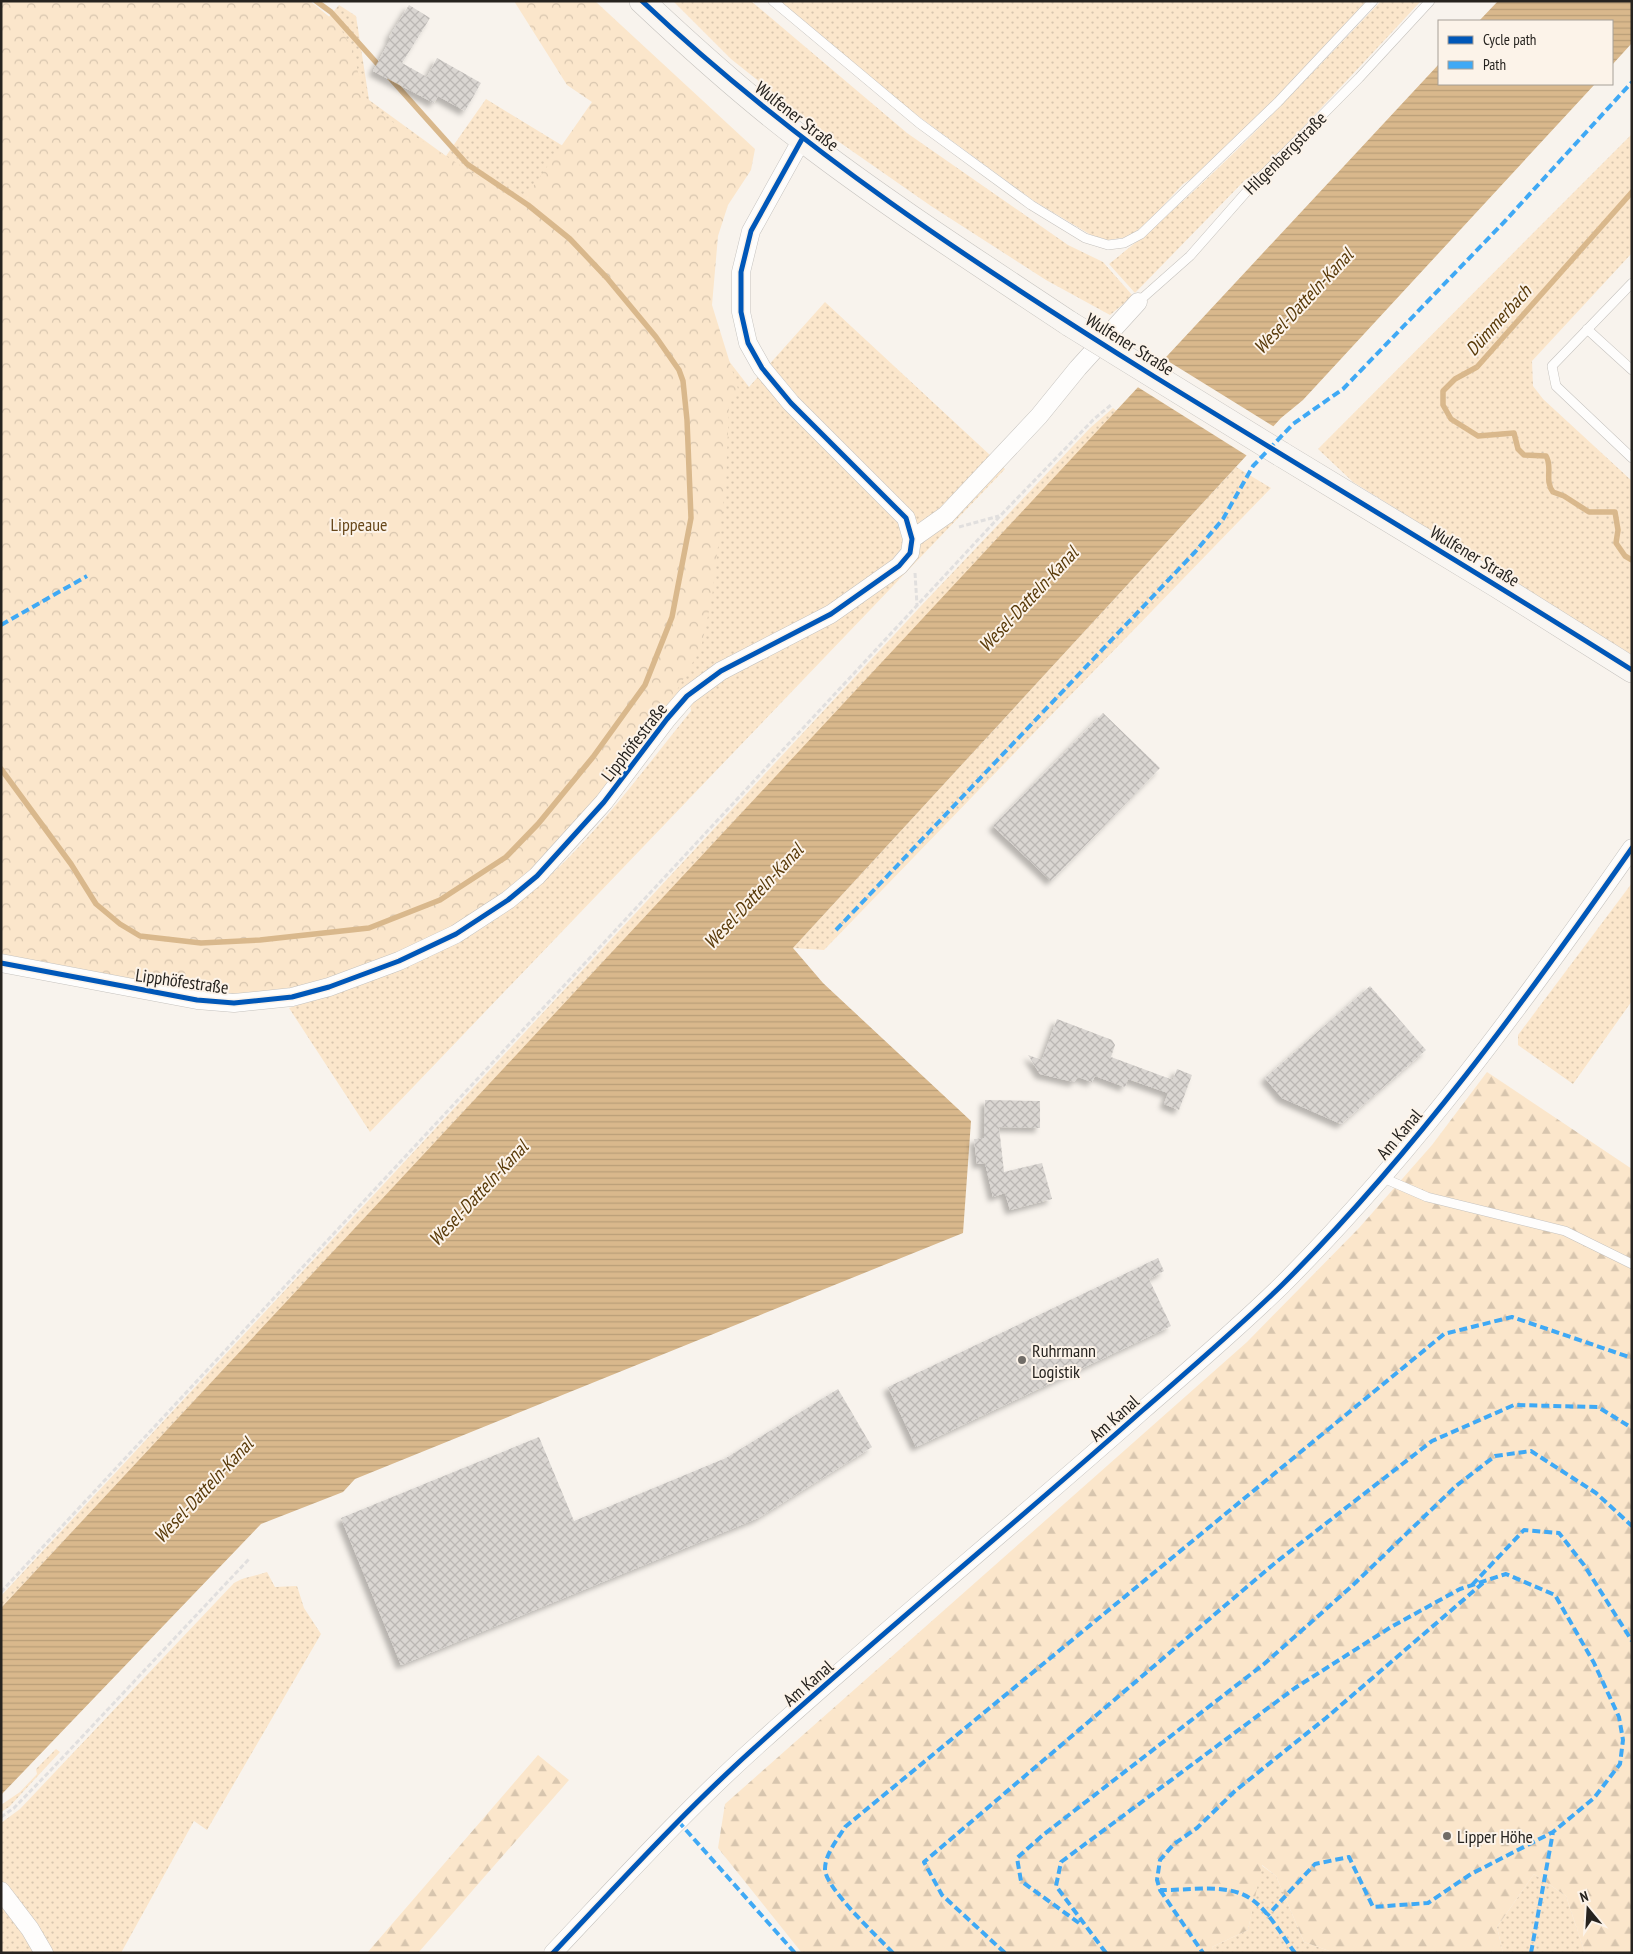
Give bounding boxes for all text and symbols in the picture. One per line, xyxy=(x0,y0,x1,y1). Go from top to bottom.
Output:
legend xyxy=(1438,20,1613,85)
text: Cycle path xyxy=(1483,30,1536,49)
text: Path xyxy=(1483,55,1506,74)
street label: Wulfener Straße xyxy=(750,76,844,156)
street label: Hilgenbergstraße xyxy=(1239,107,1331,199)
water label: Wesel-Datteln-Kanal xyxy=(1248,242,1359,359)
water label: Dümmerbach xyxy=(1460,278,1537,360)
street label: Wulfener Straße xyxy=(1081,308,1179,380)
park label: Lippeaue xyxy=(331,513,387,536)
street label: Wulfener Straße xyxy=(1426,520,1524,592)
water label: Wesel-Datteln-Kanal xyxy=(973,540,1084,657)
street label: Lipphöfestraße xyxy=(596,698,672,786)
water label: Wesel-Datteln-Kanal xyxy=(698,837,809,954)
street label: Lipphöfestraße xyxy=(134,963,230,999)
street label: Am Kanal xyxy=(1371,1103,1427,1164)
water label: Wesel-Datteln-Kanal xyxy=(423,1134,534,1251)
place label: Ruhrmann Logistik xyxy=(1032,1339,1096,1383)
marker: Ruhrmann Logistik xyxy=(1016,1354,1028,1366)
street label: Am Kanal xyxy=(1084,1389,1144,1446)
water label: Wesel-Datteln-Kanal xyxy=(148,1431,259,1548)
street label: Am Kanal xyxy=(778,1654,838,1711)
place label: Lipper Höhe xyxy=(1457,1825,1533,1848)
marker: Lipper Höhe xyxy=(1441,1830,1453,1842)
north arrow xyxy=(1563,1884,1613,1934)
text: N xyxy=(1578,1887,1590,1906)

